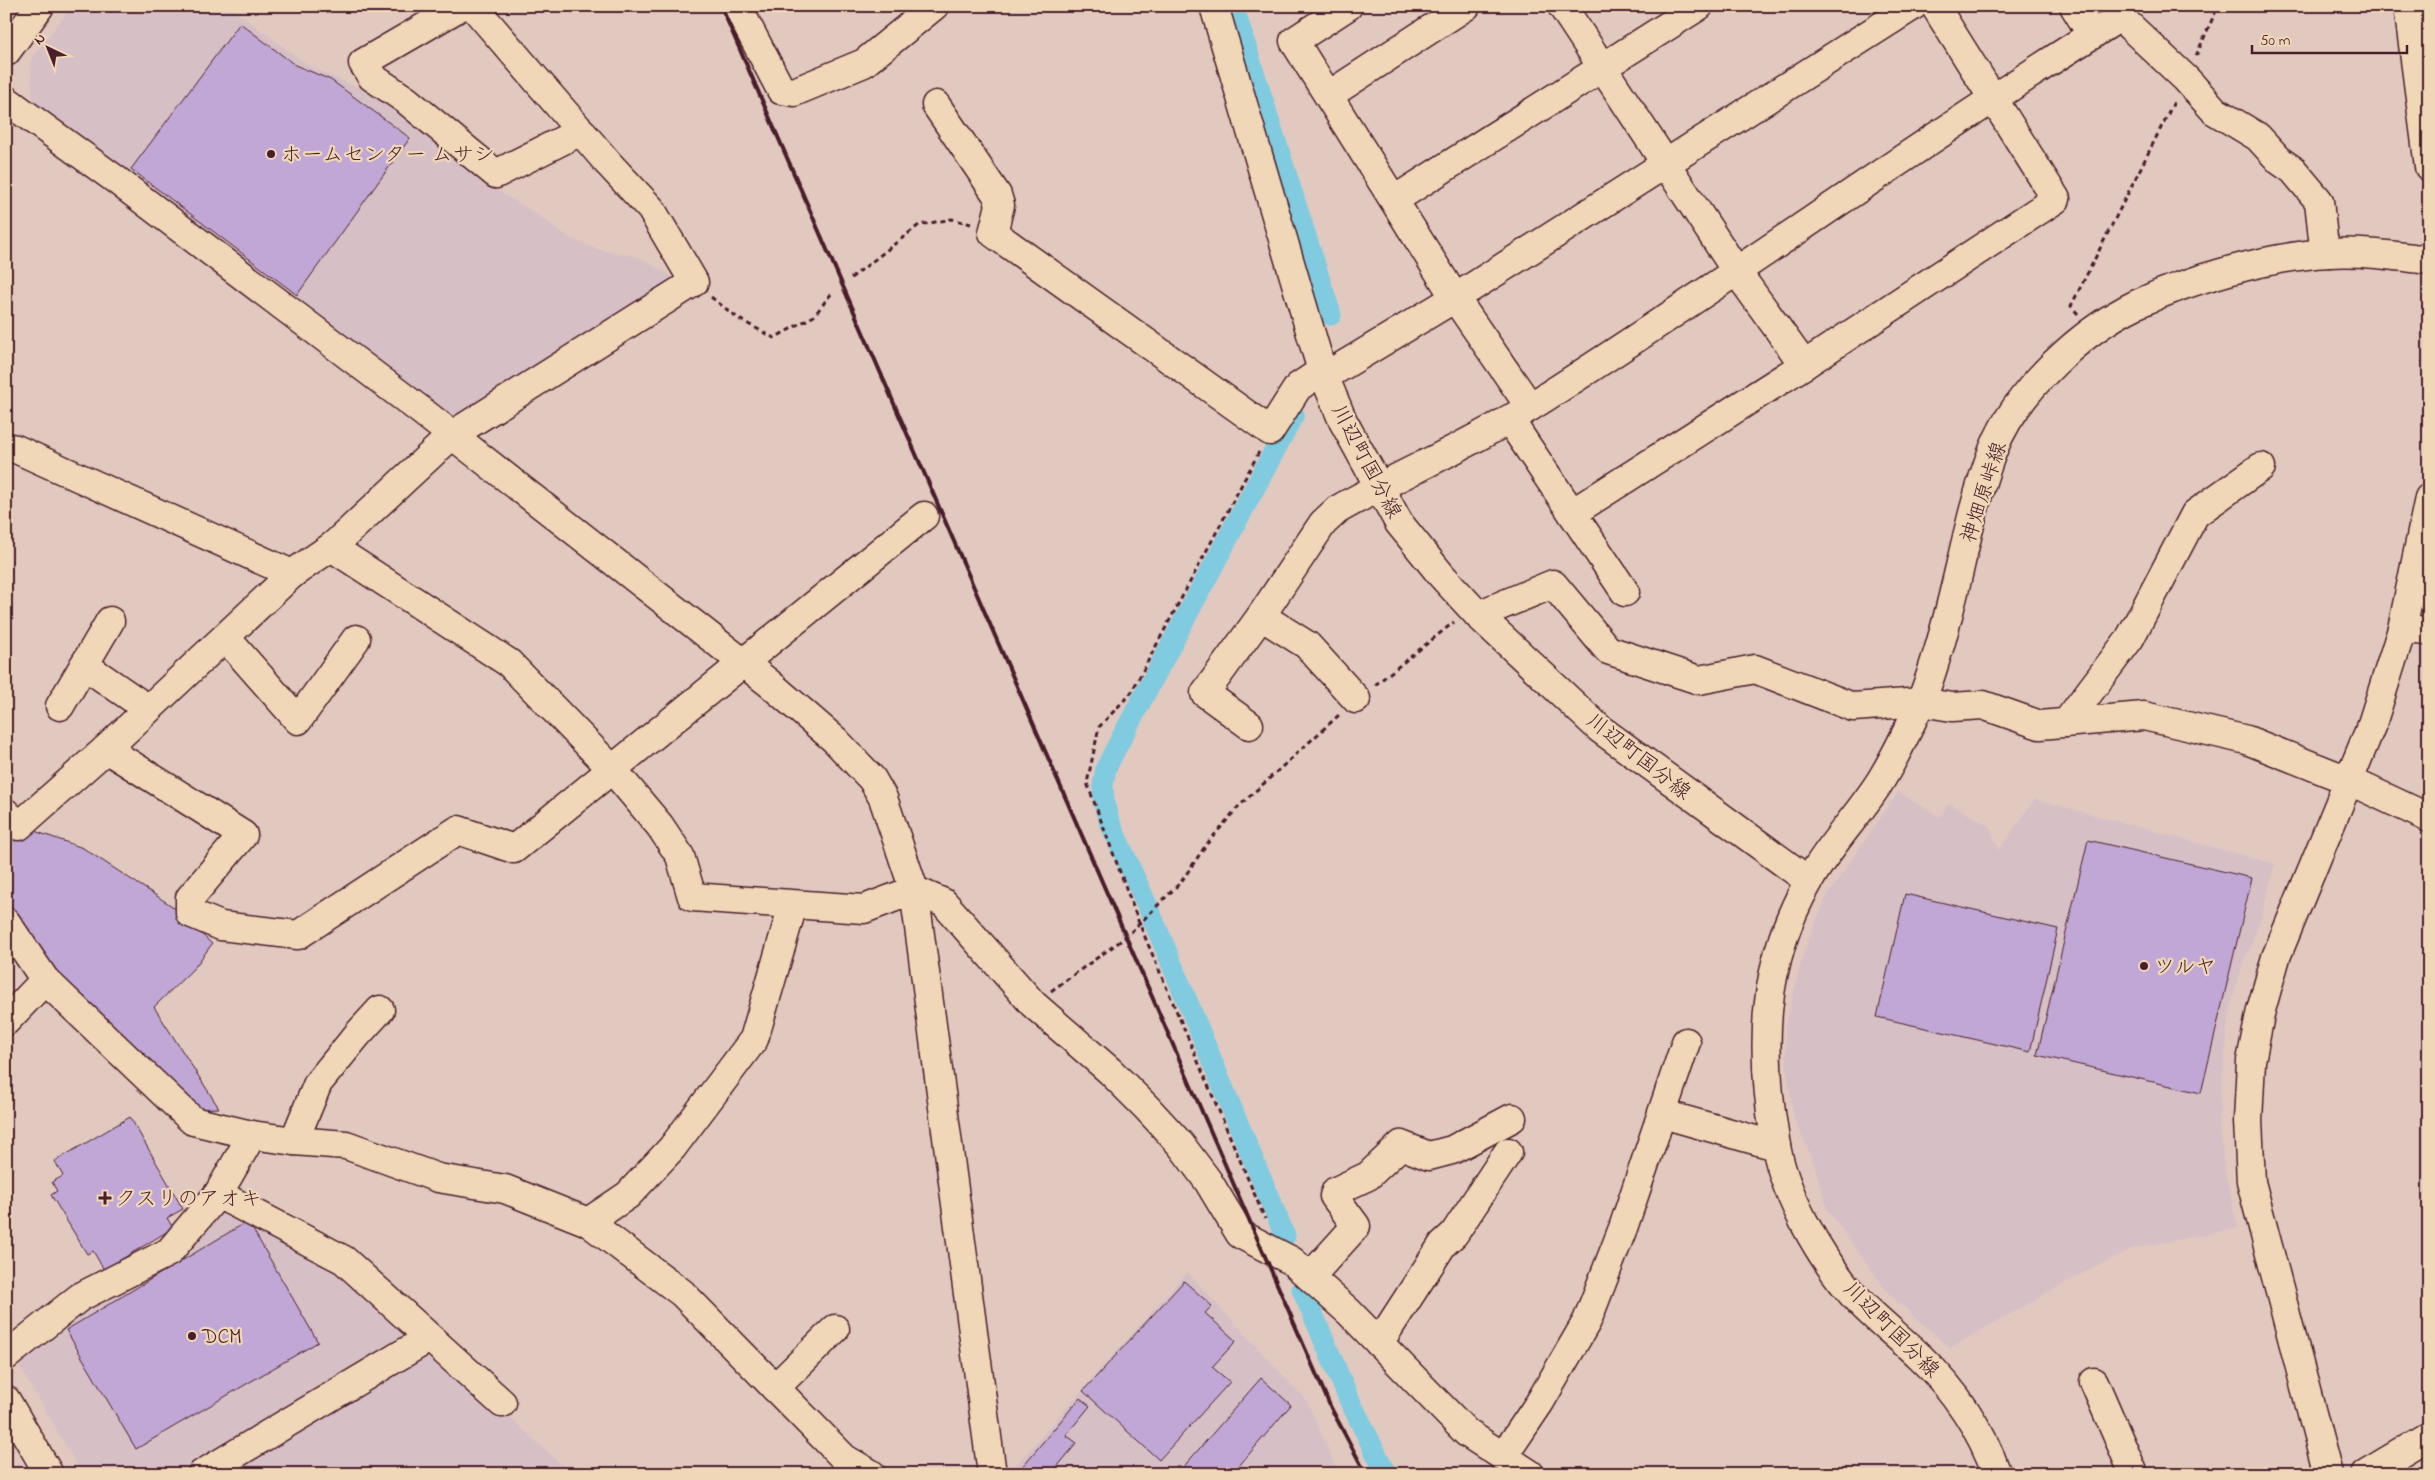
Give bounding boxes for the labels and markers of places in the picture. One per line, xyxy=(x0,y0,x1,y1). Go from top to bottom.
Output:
place label: ホームセンター ムサシ xyxy=(281,141,495,171)
marker: ホームセンター ムサシ xyxy=(265,148,277,160)
place label: ツルヤ xyxy=(2154,953,2216,983)
marker: ツルヤ xyxy=(2138,960,2150,972)
place label: クスリのアオキ xyxy=(115,1185,262,1215)
marker: クスリのアオキ xyxy=(99,1192,111,1204)
place label: DCM xyxy=(201,1323,242,1353)
marker: DCM xyxy=(186,1330,198,1342)

